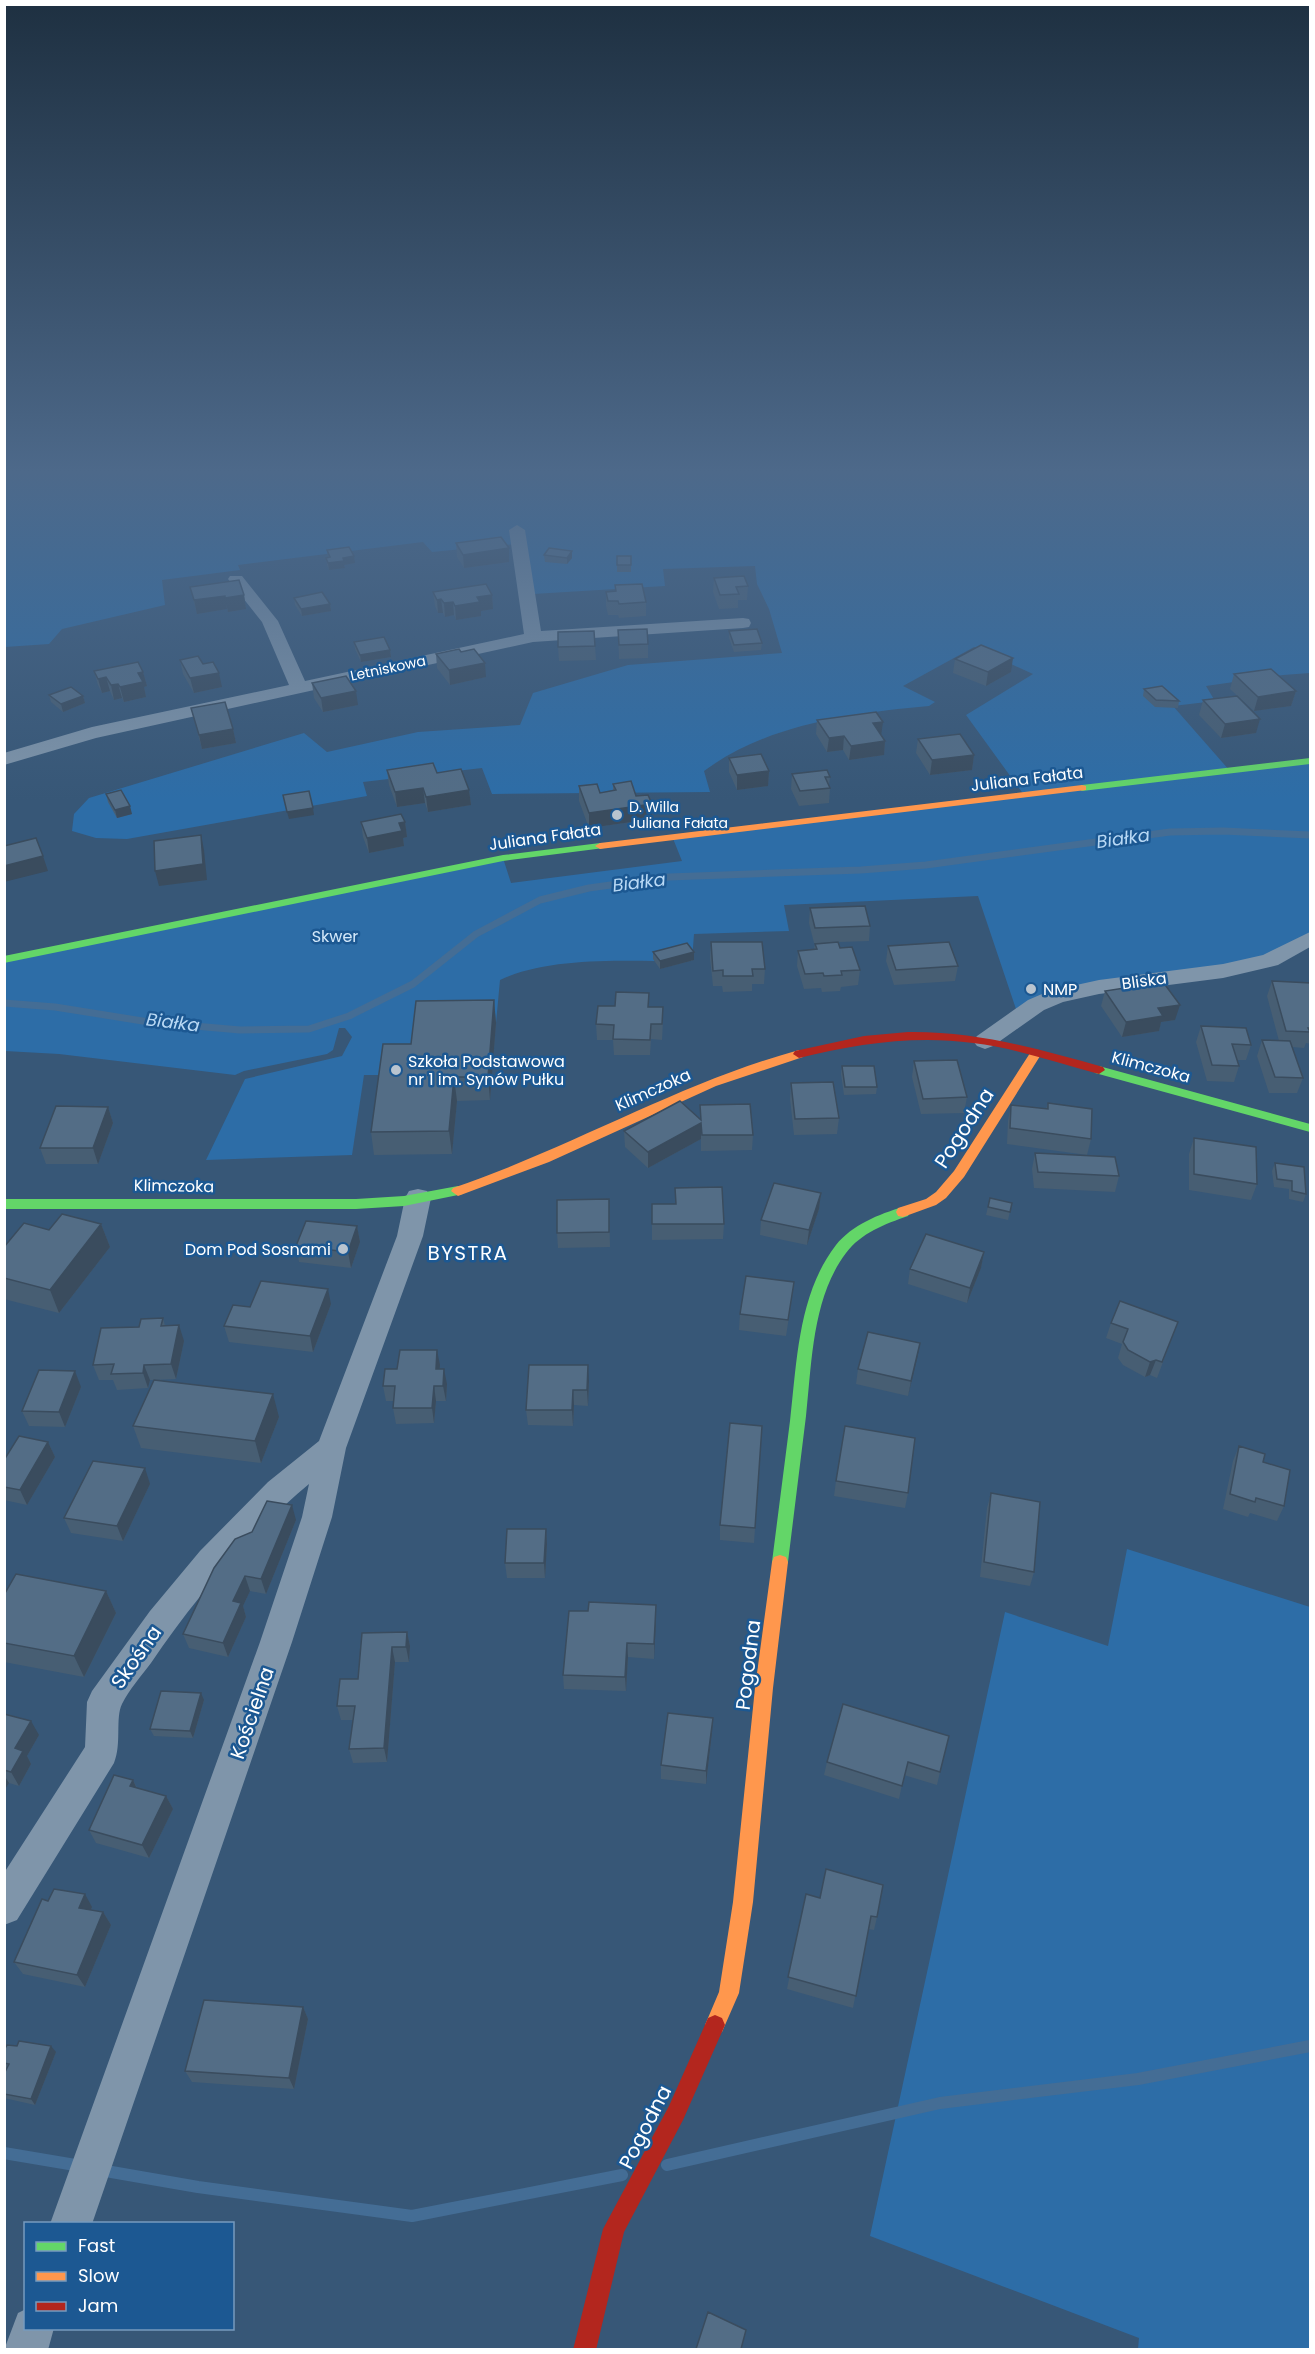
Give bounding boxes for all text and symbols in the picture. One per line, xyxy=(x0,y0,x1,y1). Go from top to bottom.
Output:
street label: Letniskowa xyxy=(348,650,428,686)
street label: Juliana Fałata xyxy=(969,761,1085,797)
place label: D. Willa Juliana Fałata xyxy=(629,797,728,833)
marker: D. Willa Juliana Fałata xyxy=(610,808,624,822)
street label: Juliana Fałata xyxy=(487,818,603,856)
water label: Białka xyxy=(1095,822,1151,854)
water label: Białka xyxy=(611,866,667,898)
park label: Skwer xyxy=(312,925,358,948)
street label: Bliska xyxy=(1120,966,1168,996)
place label: NMP xyxy=(1043,978,1077,1001)
marker: NMP xyxy=(1024,982,1038,996)
water label: Białka xyxy=(145,1006,201,1038)
street label: Klimczoka xyxy=(1109,1046,1193,1088)
place label: Szkoła Podstawowa nr 1 im. Synów Pułku xyxy=(408,1050,565,1091)
marker: Szkoła Podstawowa nr 1 im. Synów Pułku xyxy=(389,1063,403,1077)
street label: Klimczoka xyxy=(612,1063,694,1117)
street label: Pogodna xyxy=(928,1082,1000,1174)
street label: Klimczoka xyxy=(134,1174,214,1198)
place label: Dom Pod Sosnami xyxy=(185,1238,331,1261)
district label: BYSTRA xyxy=(427,1239,509,1267)
marker: Dom Pod Sosnami xyxy=(336,1242,350,1256)
street label: Pogodna xyxy=(729,1618,767,1712)
street label: Skośna xyxy=(104,1620,168,1694)
street label: Kościelna xyxy=(223,1663,281,1763)
street label: Pogodna xyxy=(612,2080,678,2174)
legend xyxy=(24,2222,234,2330)
text: Fast xyxy=(78,2233,115,2258)
text: Slow xyxy=(78,2263,120,2288)
text: Jam xyxy=(78,2293,118,2318)

